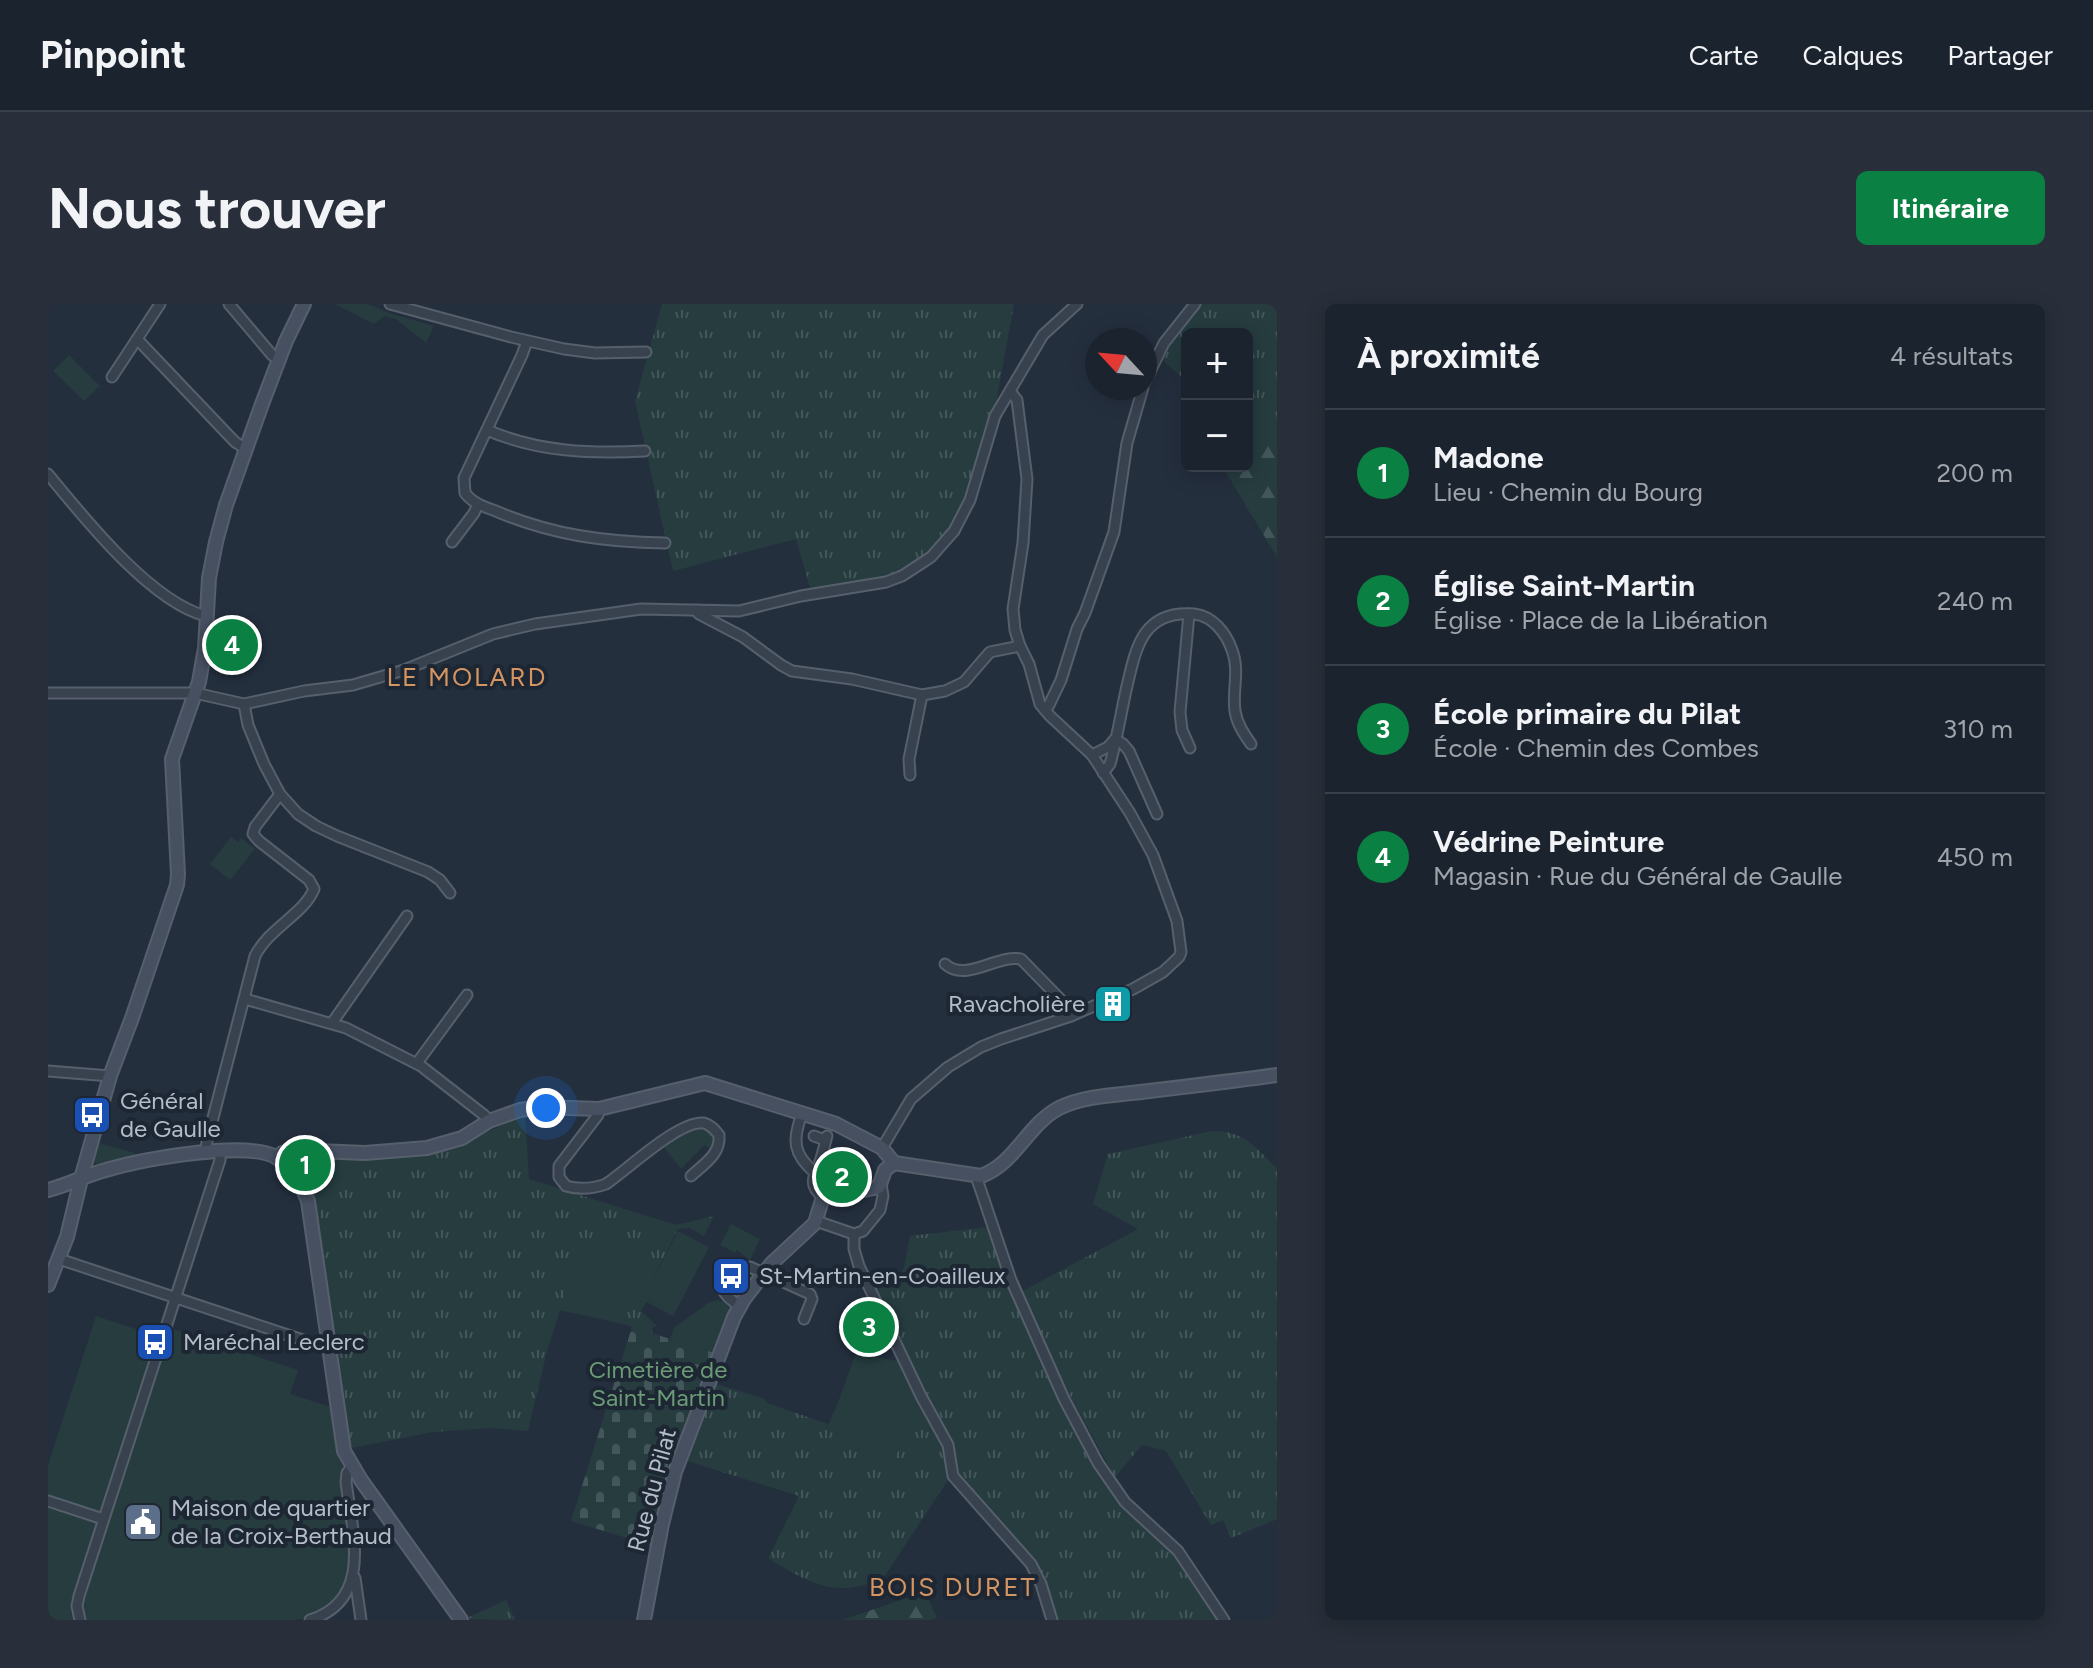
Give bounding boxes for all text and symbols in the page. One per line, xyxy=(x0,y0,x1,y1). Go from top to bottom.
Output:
text: Pinpoint xyxy=(40,32,186,78)
text: Carte xyxy=(1689,38,1759,72)
text: Calques xyxy=(1803,38,1903,72)
text: Partager xyxy=(1947,38,2053,72)
button: Itinéraire xyxy=(1856,171,2045,245)
text: Nous trouver xyxy=(48,175,386,242)
north arrow xyxy=(1085,328,1157,400)
map controls xyxy=(1181,328,1253,472)
button: + xyxy=(1181,328,1253,400)
text: À proximité xyxy=(1357,336,1540,377)
text: 4 résultats xyxy=(1890,340,2013,372)
button: − xyxy=(1181,400,1253,472)
text: Madone xyxy=(1433,439,1544,476)
text: 1 xyxy=(1378,457,1388,489)
text: 200 m xyxy=(1937,457,2013,489)
text: Lieu · Chemin du Bourg xyxy=(1433,476,1703,508)
text: Église Saint-Martin xyxy=(1433,567,1695,604)
text: 2 xyxy=(1375,585,1391,617)
text: 240 m xyxy=(1937,585,2013,617)
text: Église · Place de la Libération xyxy=(1433,604,1768,636)
pin: 4 xyxy=(206,615,258,675)
district label: LE MOLARD xyxy=(387,661,547,693)
text: École primaire du Pilat xyxy=(1433,695,1741,732)
text: 3 xyxy=(1376,713,1390,745)
text: 310 m xyxy=(1943,713,2013,745)
text: École · Chemin des Combes xyxy=(1433,732,1759,764)
text: Védrine Peinture xyxy=(1433,823,1664,860)
text: 4 xyxy=(1375,841,1391,873)
text: 450 m xyxy=(1937,841,2013,873)
text: Magasin · Rue du Général de Gaulle xyxy=(1433,860,1842,892)
building icon: Ravacholière xyxy=(1092,983,1134,1025)
place label: Ravacholière xyxy=(948,989,1085,1018)
place label: Général de Gaulle xyxy=(120,1086,221,1143)
your location xyxy=(526,1088,566,1128)
bus stop icon: Général de Gaulle xyxy=(71,1094,113,1136)
pin: 1 xyxy=(279,1135,331,1195)
pin: 2 xyxy=(816,1147,868,1207)
bus stop icon: St-Martin-en-Coailleux xyxy=(710,1255,752,1297)
place label: St-Martin-en-Coailleux xyxy=(759,1261,1006,1290)
pin: 3 xyxy=(843,1297,895,1357)
bus stop icon: Maréchal Leclerc xyxy=(134,1321,176,1363)
place label: Maréchal Leclerc xyxy=(183,1327,365,1356)
park label: Cimetière de Saint-Martin xyxy=(589,1355,727,1412)
street label: Rue du Pilat xyxy=(621,1425,682,1555)
place label: Maison de quartier de la Croix-Berthaud xyxy=(171,1493,392,1550)
public building icon: Maison de quartier de la Croix-Berthaud xyxy=(122,1501,164,1543)
district label: BOIS DURET xyxy=(869,1571,1037,1603)

